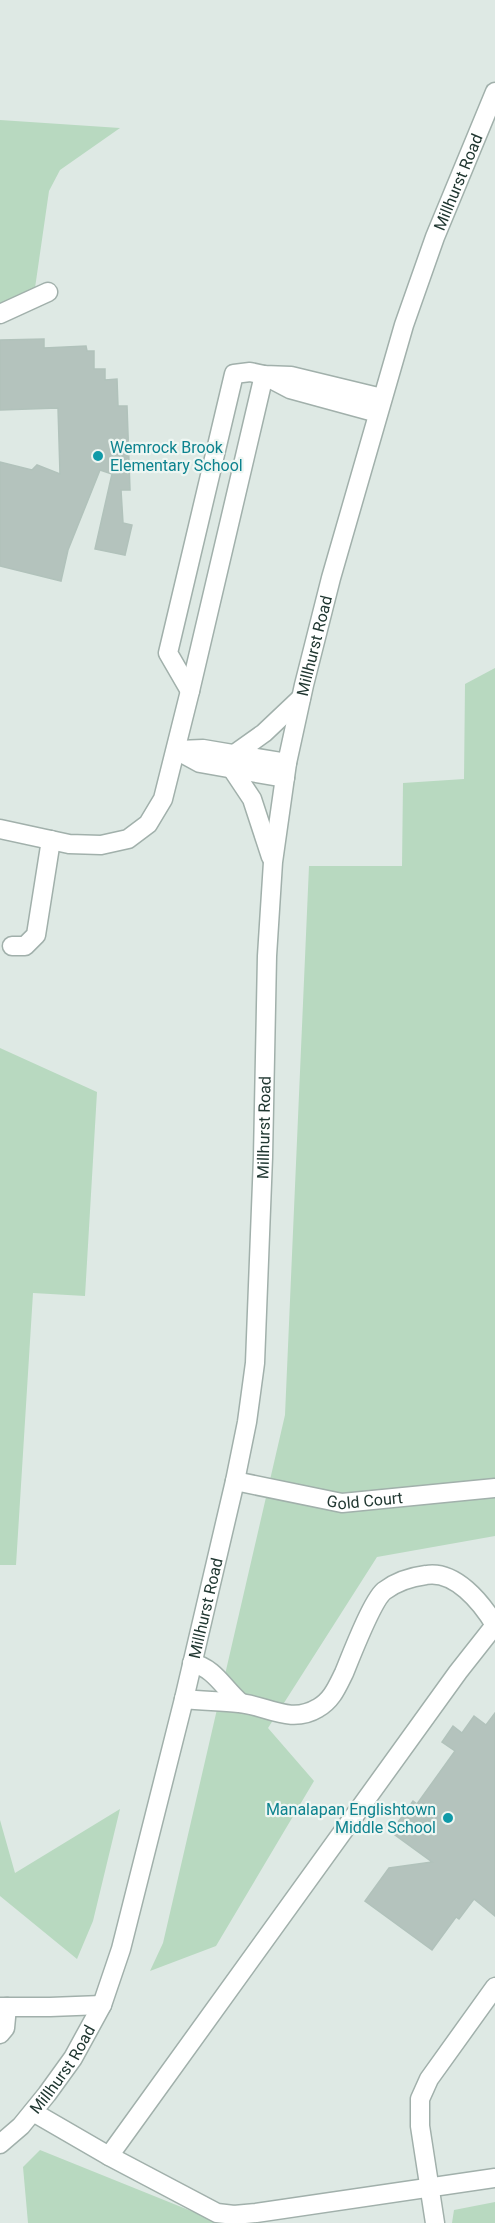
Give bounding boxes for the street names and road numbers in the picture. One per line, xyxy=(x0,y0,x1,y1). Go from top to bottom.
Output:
street label: Millhurst Road xyxy=(429,131,486,233)
street label: Millhurst Road xyxy=(292,594,336,698)
street label: Millhurst Road xyxy=(253,1076,274,1179)
street label: Gold Court xyxy=(325,1488,404,1513)
street label: Millhurst Road xyxy=(184,1556,226,1660)
street label: Millhurst Road xyxy=(26,2022,99,2117)

